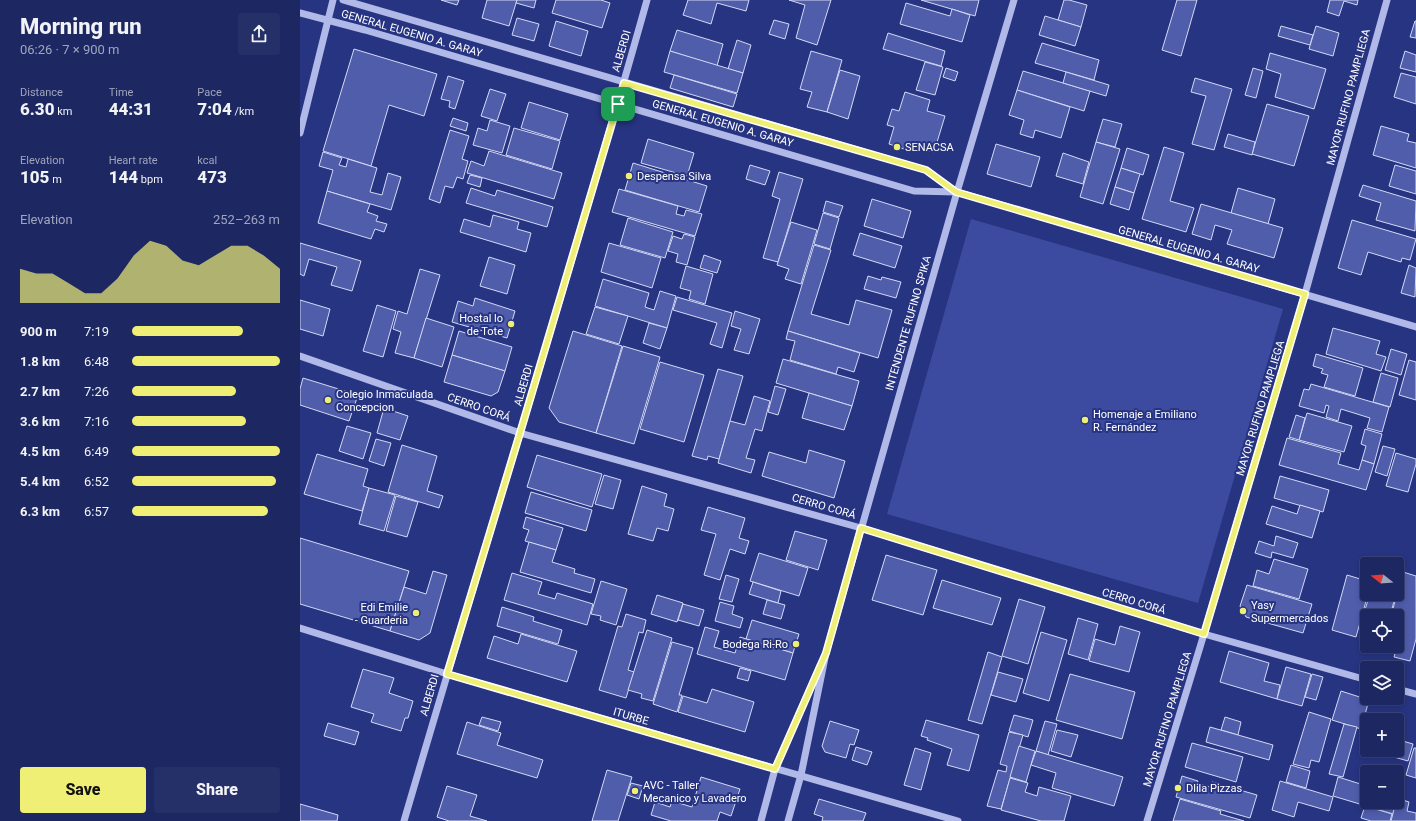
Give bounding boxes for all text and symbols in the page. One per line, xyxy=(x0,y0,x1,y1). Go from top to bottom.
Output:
street label: GENERAL EUGENIO A. GARAY xyxy=(340,7,484,60)
button: share xyxy=(238,13,280,55)
text: Morning run xyxy=(20,14,142,39)
street label: MAYOR RUFINO PAMPLIEGA xyxy=(1324,27,1373,167)
street label: ALBERDI xyxy=(609,29,634,74)
text: 06:26 · 7 × 900 m xyxy=(20,42,119,57)
text: Distance xyxy=(20,86,63,99)
text: Time xyxy=(109,86,133,99)
text: Pace xyxy=(197,86,222,99)
pin xyxy=(601,87,635,121)
icon: arrive xyxy=(607,93,629,115)
street label: GENERAL EUGENIO A. GARAY xyxy=(651,97,795,150)
text: 6.30 xyxy=(20,99,54,119)
text: 44:31 xyxy=(109,99,153,119)
text: 7:04 xyxy=(197,99,232,119)
text: km xyxy=(54,105,72,118)
text: /km xyxy=(232,105,254,118)
place label: SENACSA xyxy=(905,141,955,154)
marker: SENACSA xyxy=(892,142,902,152)
text: Elevation xyxy=(20,154,65,167)
text: Heart rate xyxy=(109,154,158,167)
text: kcal xyxy=(197,154,217,167)
text: 105 xyxy=(20,167,49,187)
text: 144 xyxy=(109,167,138,187)
text: 473 xyxy=(197,167,227,187)
place label: Despensa Silva xyxy=(637,170,711,183)
marker: Despensa Silva xyxy=(624,171,634,181)
text: m xyxy=(49,173,62,186)
text: bpm xyxy=(138,173,163,186)
text: Elevation xyxy=(20,212,73,227)
text: 252–263 m xyxy=(213,212,280,227)
street label: GENERAL EUGENIO A. GARAY xyxy=(1117,223,1261,276)
street label: INTENDENTE RUFINO SPIKA xyxy=(883,253,934,392)
place label: Hostal lo de Tote xyxy=(459,312,503,338)
marker: Hostal lo de Tote xyxy=(506,319,516,329)
text: 900 m xyxy=(20,324,57,339)
text: 7:19 xyxy=(84,324,109,339)
street label: MAYOR RUFINO PAMPLIEGA xyxy=(1234,338,1288,477)
text: 1.8 km xyxy=(20,354,60,369)
text: 6:48 xyxy=(84,354,109,369)
street label: ALBERDI xyxy=(511,363,536,408)
text: 2.7 km xyxy=(20,384,60,399)
text: 7:26 xyxy=(84,384,109,399)
place label: Colegio Inmaculada Concepcion xyxy=(336,388,433,414)
street label: CERRO CORÁ xyxy=(446,391,513,425)
marker: Colegio Inmaculada Concepcion xyxy=(323,395,333,405)
place label: Homenaje a Emiliano R. Fernández xyxy=(1093,408,1197,434)
text: 3.6 km xyxy=(20,414,60,429)
text: 7:16 xyxy=(84,414,109,429)
marker: Homenaje a Emiliano R. Fernández xyxy=(1080,415,1090,425)
text: 4.5 km xyxy=(20,444,60,459)
text: 6:49 xyxy=(84,444,109,459)
text: 5.4 km xyxy=(20,474,60,489)
text: 6:52 xyxy=(84,474,109,489)
street label: CERRO CORÁ xyxy=(790,491,858,522)
text: 6.3 km xyxy=(20,504,60,519)
text: 6:57 xyxy=(84,504,109,519)
north arrow xyxy=(1360,557,1404,601)
map controls xyxy=(1360,557,1404,809)
street label: CERRO CORÁ xyxy=(1100,586,1168,618)
place label: Yasy Supermercados xyxy=(1251,599,1329,625)
place label: Edi Emilie - Guarderia xyxy=(355,601,408,627)
marker: Yasy Supermercados xyxy=(1238,606,1248,616)
marker: Edi Emilie - Guarderia xyxy=(411,608,421,618)
button: locate xyxy=(1360,609,1404,653)
place label: Bodega Ri-Ro xyxy=(722,638,788,651)
marker: Bodega Ri-Ro xyxy=(791,639,801,649)
street label: MAYOR RUFINO PAMPLIEGA xyxy=(1141,649,1195,788)
button: layers xyxy=(1360,661,1404,705)
street label: ALBERDI xyxy=(417,673,442,718)
street label: ITURBE xyxy=(612,705,650,728)
button: + xyxy=(1360,713,1404,757)
button: − xyxy=(1360,765,1404,809)
button: Save xyxy=(20,767,146,813)
button: Share xyxy=(154,767,280,813)
place label: AVC - Taller Mecanico y Lavadero xyxy=(643,779,747,805)
place label: Dlila Pizzas xyxy=(1186,782,1242,795)
marker: Dlila Pizzas xyxy=(1173,783,1183,793)
marker: AVC - Taller Mecanico y Lavadero xyxy=(630,786,640,796)

